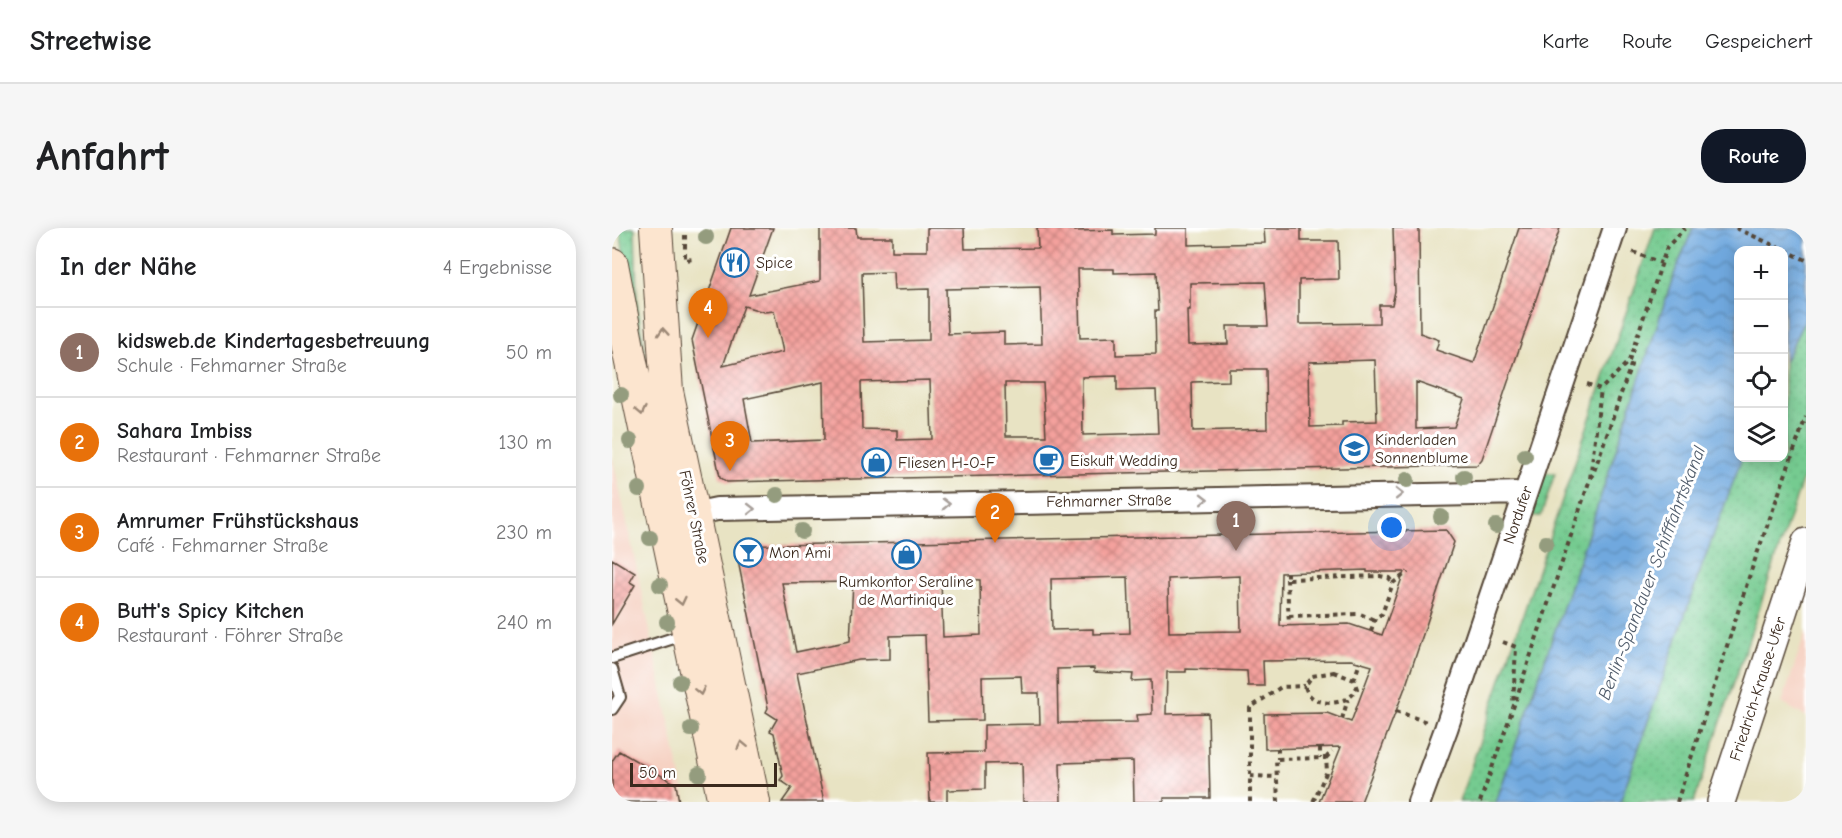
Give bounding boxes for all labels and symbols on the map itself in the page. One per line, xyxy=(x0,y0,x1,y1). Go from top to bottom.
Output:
restaurant icon: Spice xyxy=(719,247,751,279)
place label: Spice xyxy=(756,254,793,272)
pin: 4 xyxy=(688,288,728,338)
one-way arrow xyxy=(657,328,670,337)
one-way arrow xyxy=(634,405,647,415)
pin: 3 xyxy=(710,422,750,471)
place label: Kinderladen Sonnenblume xyxy=(1375,431,1468,467)
school or university icon: Kinderladen Sonnenblume xyxy=(1338,433,1370,465)
water label: Berlin-Spandauer Schifffahrtskanal xyxy=(1594,442,1711,703)
cafe icon: Eiskult Wedding xyxy=(1033,445,1065,477)
shop icon: Fliesen H-O-F xyxy=(861,447,893,479)
place label: Eiskult Wedding xyxy=(1070,452,1178,470)
place label: Fliesen H-O-F xyxy=(898,454,996,472)
street label: Föhrer Straße xyxy=(675,469,713,565)
street label: Nordufer xyxy=(1500,483,1536,546)
one-way arrow xyxy=(1395,488,1404,501)
street label: Fehmarner Straße xyxy=(1046,491,1172,511)
one-way arrow xyxy=(1200,492,1209,505)
pin: 2 xyxy=(976,494,1015,543)
one-way arrow xyxy=(942,498,951,511)
pin: 1 xyxy=(1216,502,1256,551)
one-way arrow xyxy=(747,503,756,515)
your location xyxy=(1377,513,1406,542)
bar icon: Mon Ami xyxy=(732,537,764,569)
shop icon: Rumkontor Seraline de Martinique xyxy=(890,538,922,570)
place label: Mon Ami xyxy=(769,544,831,562)
place label: Rumkontor Seraline de Martinique xyxy=(838,573,974,609)
one-way arrow xyxy=(674,596,687,606)
street label: Friedrich-Krause-Ufer xyxy=(1726,614,1790,763)
one-way arrow xyxy=(693,686,706,696)
one-way arrow xyxy=(736,740,749,750)
scale bar xyxy=(630,760,777,788)

